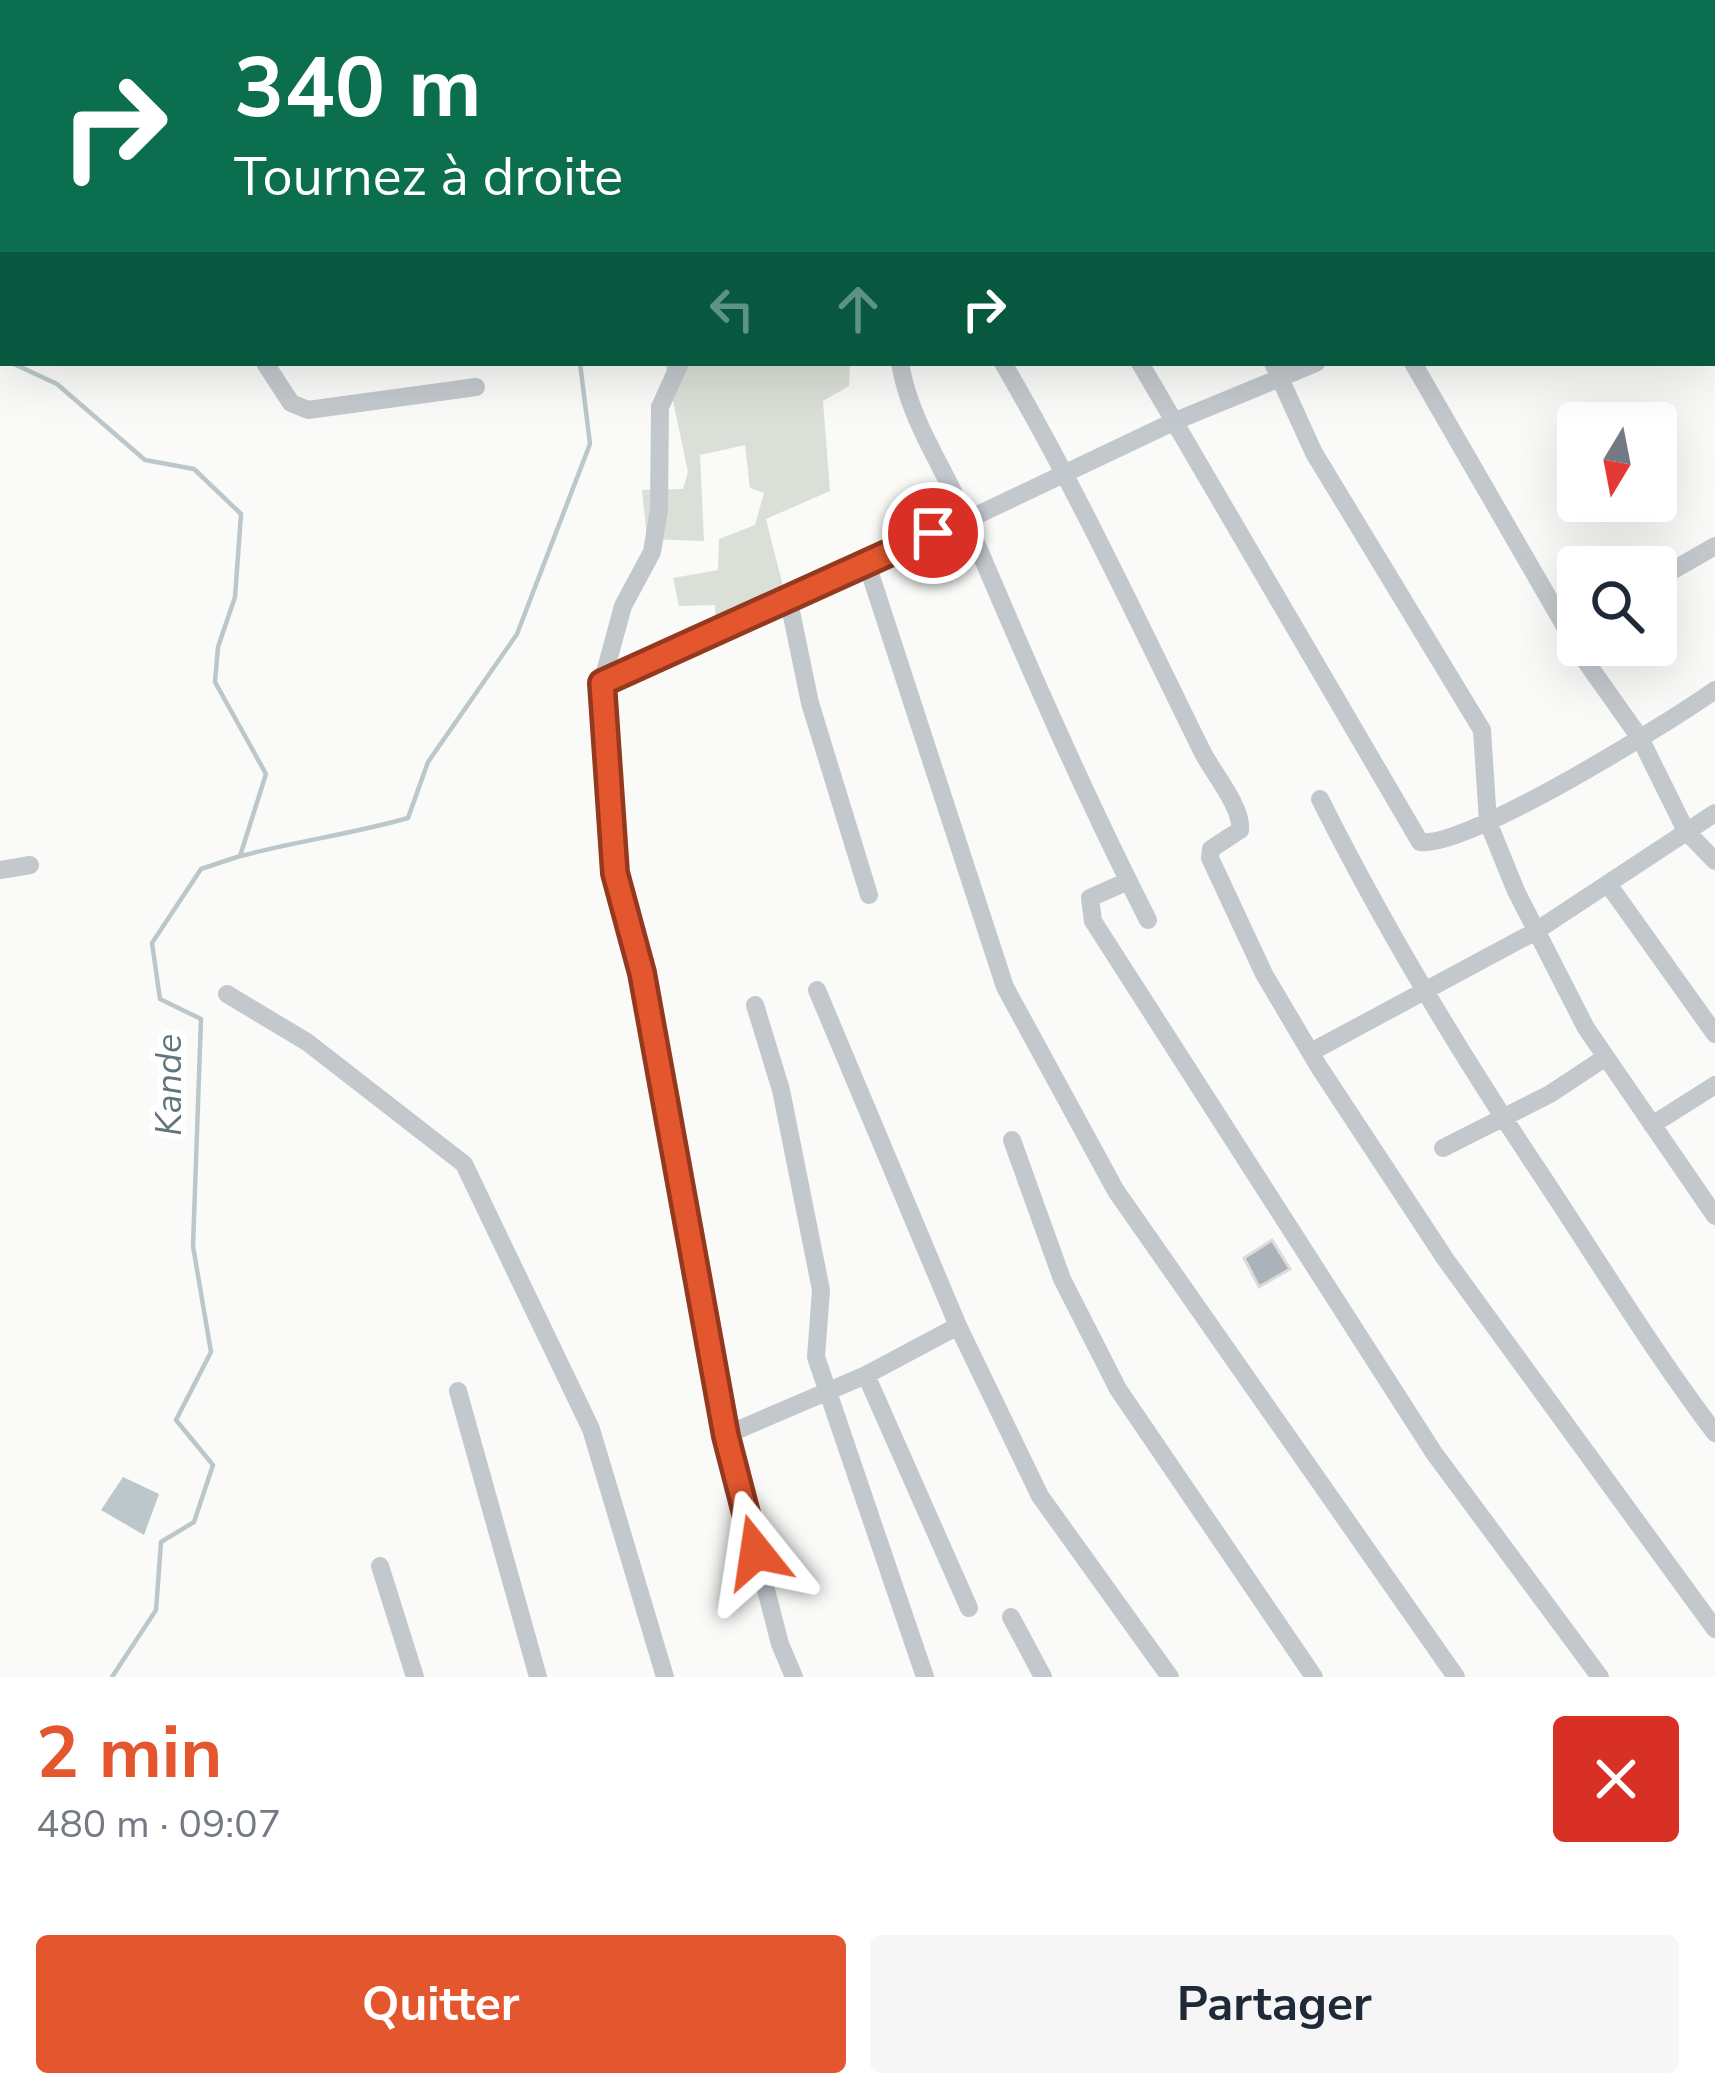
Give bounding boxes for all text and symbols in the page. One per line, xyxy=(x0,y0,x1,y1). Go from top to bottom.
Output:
text: 340 m xyxy=(234,31,482,146)
icon: right xyxy=(36,48,192,204)
text: Tournez à droite xyxy=(234,140,623,214)
icon: left xyxy=(699,276,765,342)
icon: ahead xyxy=(825,276,891,342)
icon: right xyxy=(951,276,1017,342)
north arrow xyxy=(1557,402,1677,522)
map controls xyxy=(1557,402,1677,666)
pin xyxy=(882,482,984,584)
icon: arrive xyxy=(900,500,966,566)
button: search xyxy=(1557,546,1677,666)
water label: Kande xyxy=(145,1034,194,1136)
position arrow xyxy=(693,1489,819,1615)
text: 2 min xyxy=(36,1704,222,1802)
button: close xyxy=(1553,1716,1679,1842)
text: 480 m · 09:07 xyxy=(36,1798,281,1851)
button: Quitter xyxy=(36,1935,846,2073)
button: Partager xyxy=(870,1935,1679,2073)

